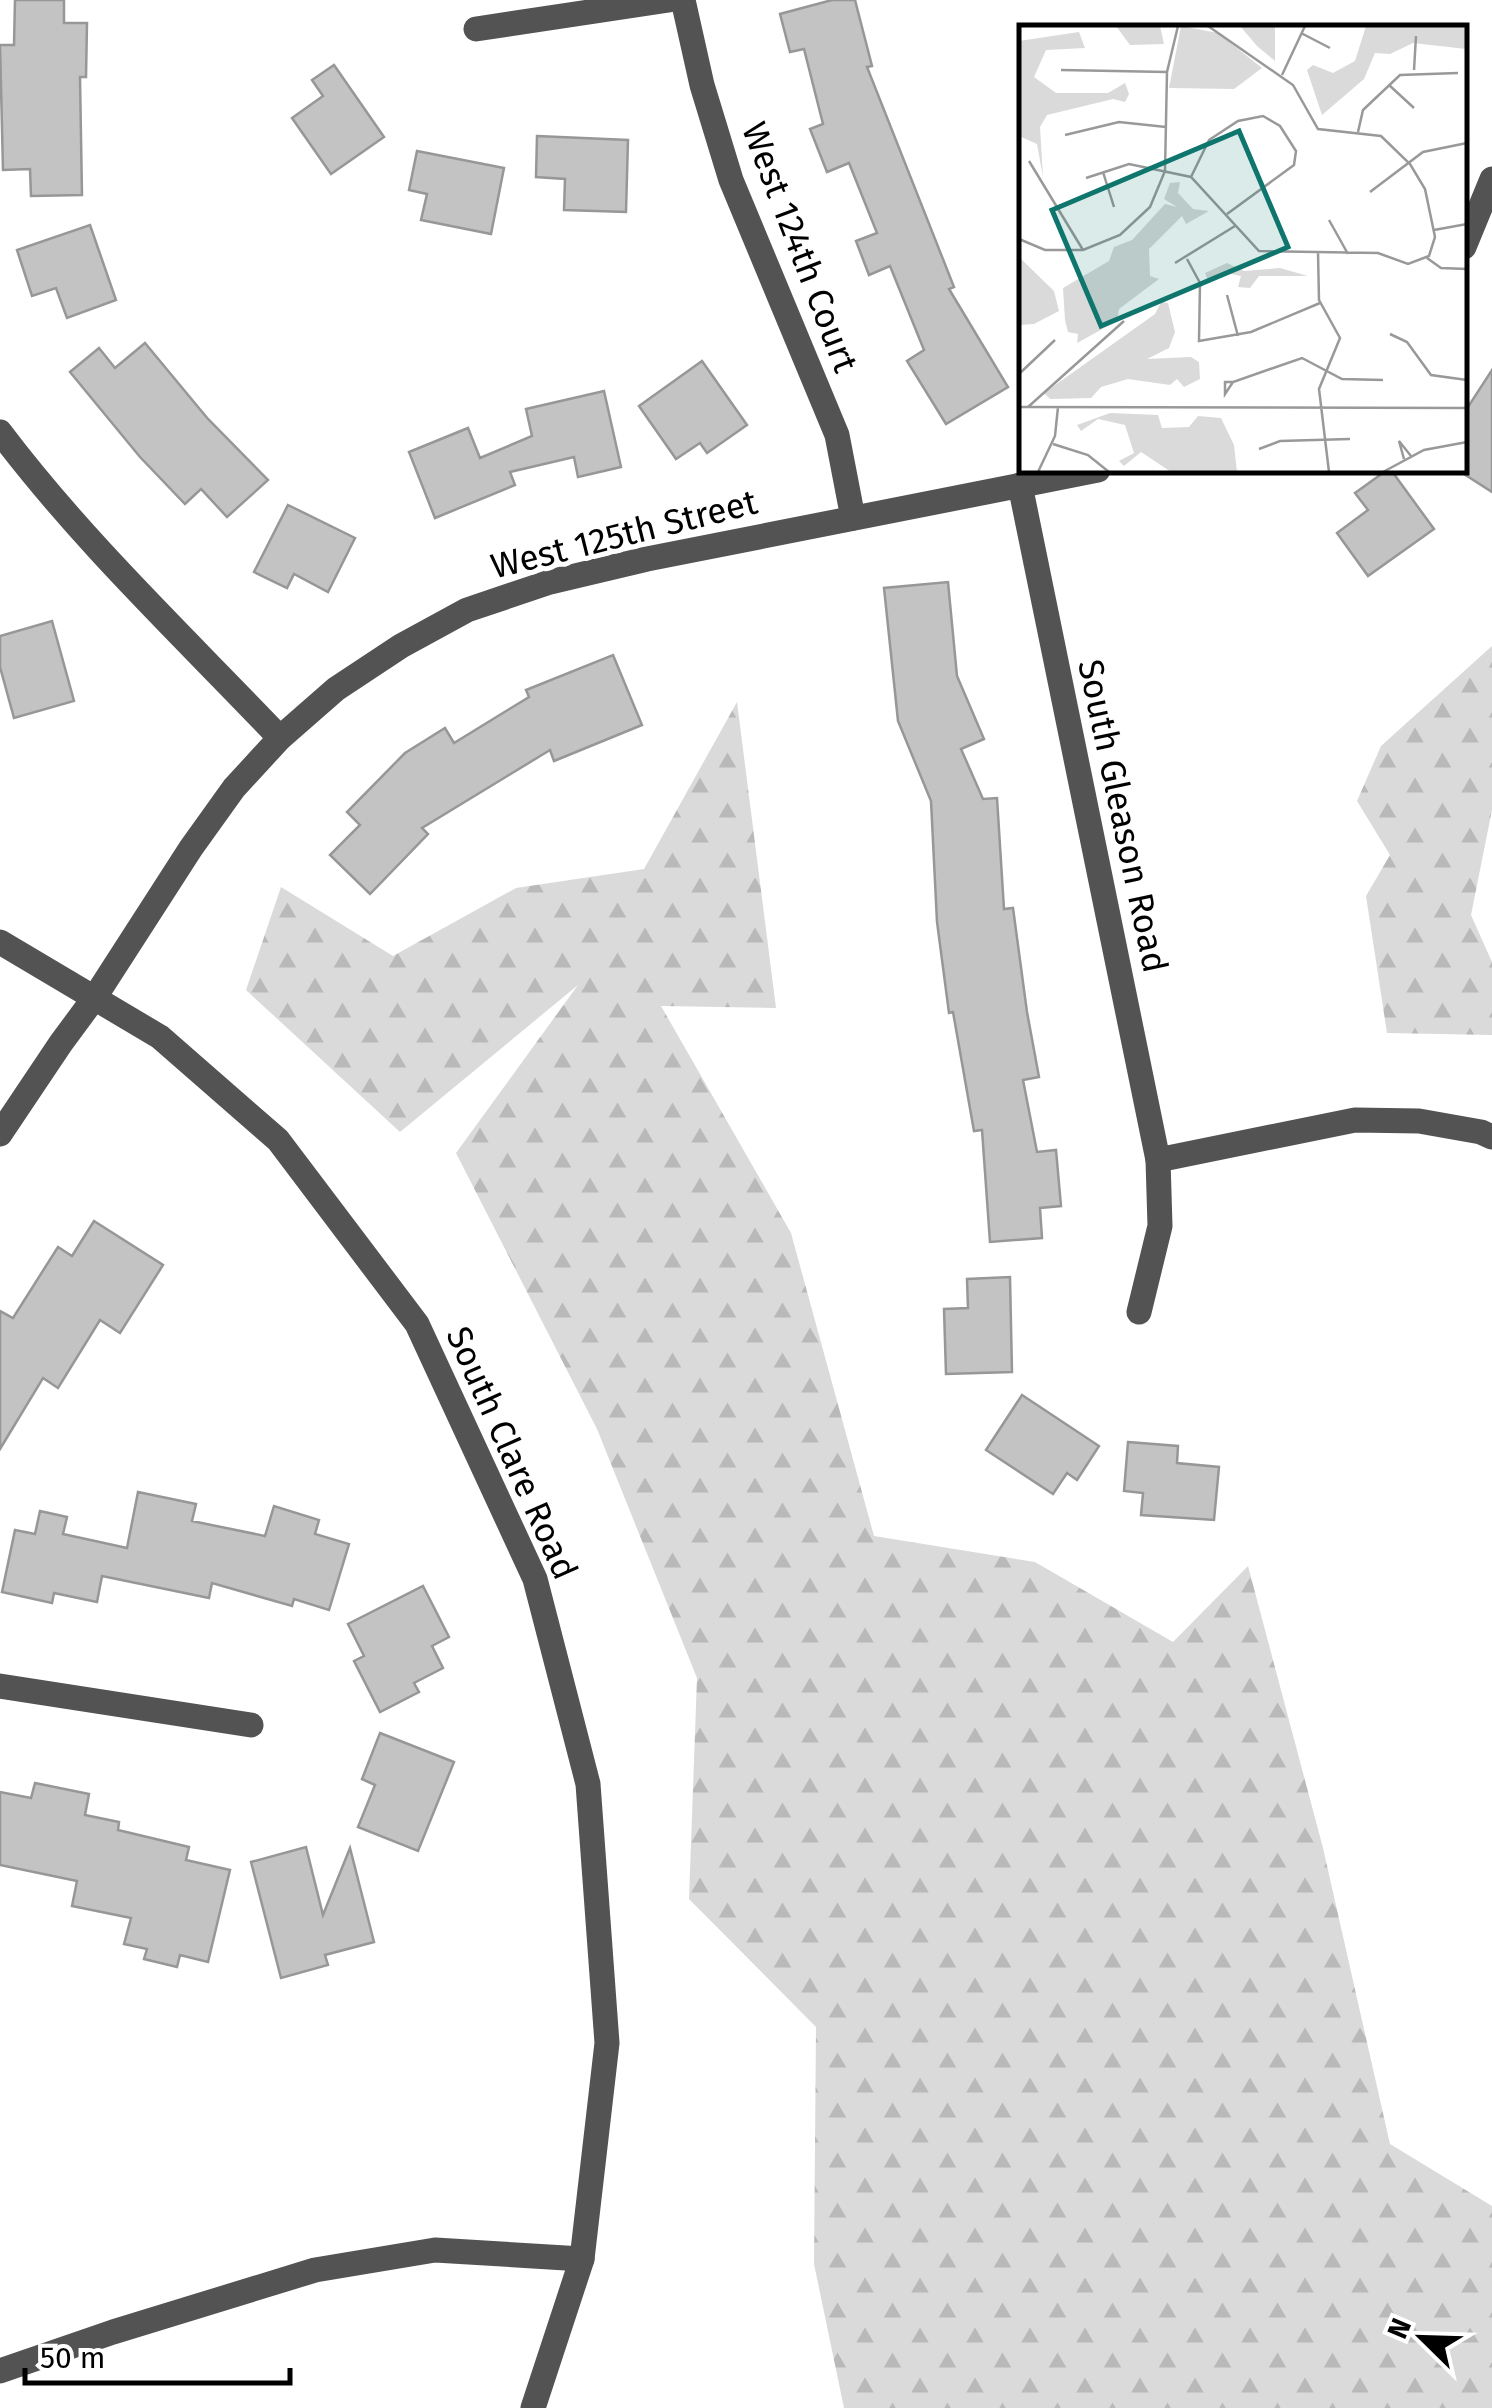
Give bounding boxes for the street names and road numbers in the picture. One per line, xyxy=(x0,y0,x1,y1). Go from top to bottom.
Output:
street label: West 124th Court xyxy=(733,116,867,378)
street label: West 125th Street xyxy=(486,481,762,587)
street label: South Gleason Road xyxy=(1069,656,1177,976)
street label: South Clare Road xyxy=(437,1320,587,1586)

